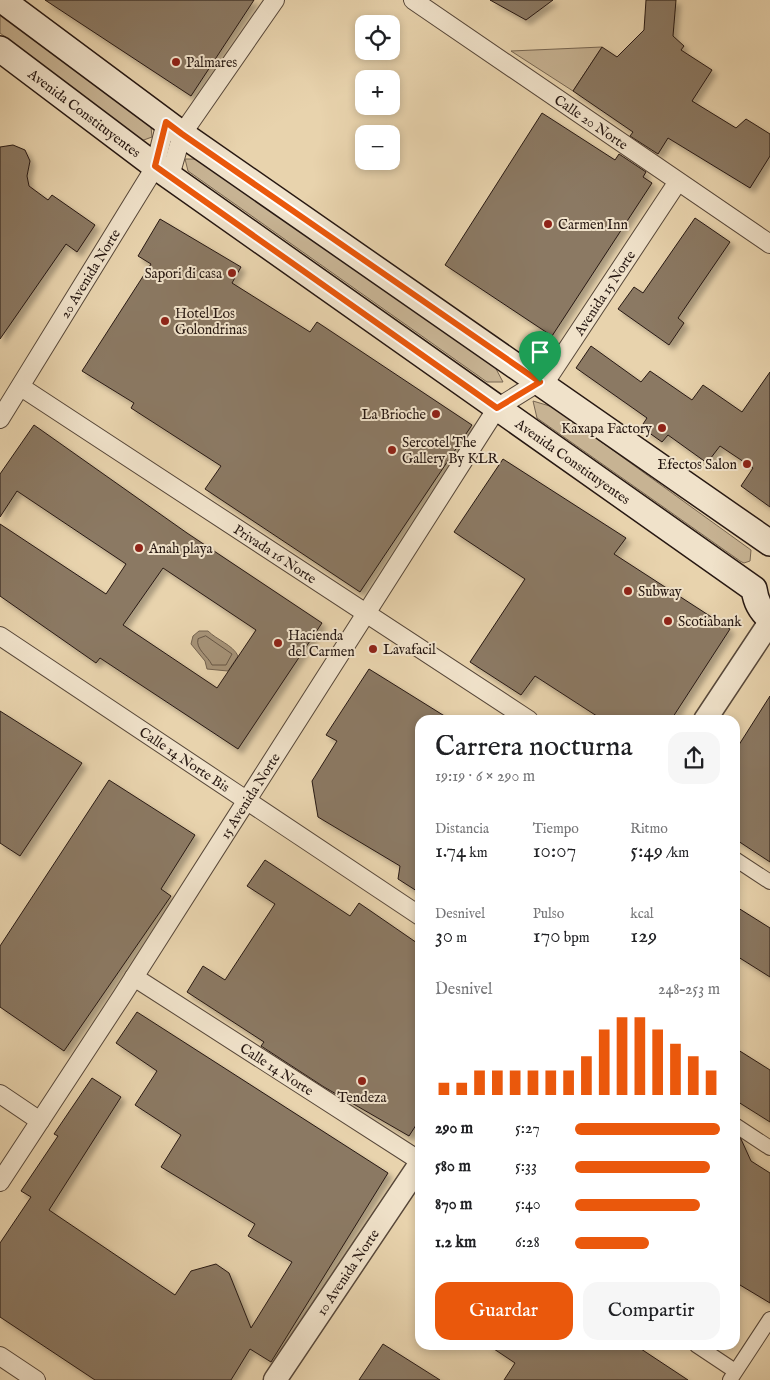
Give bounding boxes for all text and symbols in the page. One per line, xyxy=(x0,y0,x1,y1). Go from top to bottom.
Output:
map controls xyxy=(355,15,400,170)
button: locate xyxy=(355,15,400,60)
place label: Palmares xyxy=(186,54,237,72)
marker: Palmares xyxy=(170,56,182,68)
street label: Avenida Constituyentes xyxy=(23,65,144,162)
button: + xyxy=(355,70,400,115)
street label: Calle 20 Norte xyxy=(550,91,632,155)
button: − xyxy=(355,125,400,170)
place label: Carmen Inn xyxy=(558,216,628,234)
marker: Carmen Inn xyxy=(542,218,554,230)
street label: 20 Avenida Norte xyxy=(56,225,125,322)
street label: Avenida 15 Norte xyxy=(570,247,640,340)
place label: Sapori di casa xyxy=(144,265,223,283)
marker: Sapori di casa xyxy=(226,267,238,279)
place label: Hotel Los Golondrinas xyxy=(175,305,247,339)
marker: Hotel Los Golondrinas xyxy=(159,315,171,327)
pin xyxy=(519,331,561,382)
icon: arrive xyxy=(526,338,554,366)
place label: La Brioche xyxy=(361,406,427,424)
marker: La Brioche xyxy=(430,408,442,420)
street label: Avenida Constituyentes xyxy=(511,415,634,509)
place label: Kaxapa Factory xyxy=(561,420,652,438)
marker: Kaxapa Factory xyxy=(656,422,668,434)
place label: Sercotel The Gallery By KLR xyxy=(402,434,499,468)
marker: Sercotel The Gallery By KLR xyxy=(386,444,398,456)
place label: Efectos Salon xyxy=(658,456,738,474)
marker: Efectos Salon xyxy=(741,458,753,470)
street label: Privada 16 Norte xyxy=(230,521,320,589)
place label: Anah playa xyxy=(148,540,214,558)
marker: Anah playa xyxy=(133,542,145,554)
place label: Subway xyxy=(638,583,682,601)
marker: Subway xyxy=(622,585,634,597)
place label: Scotiabank xyxy=(678,613,742,631)
marker: Scotiabank xyxy=(662,615,674,627)
place label: Hacienda del Carmen xyxy=(288,627,355,661)
marker: Hacienda del Carmen xyxy=(272,637,284,649)
place label: Lavafacil xyxy=(383,641,436,659)
marker: Lavafacil xyxy=(367,643,379,655)
street label: Calle 14 Norte Bis xyxy=(135,723,233,797)
text: Carrera nocturna xyxy=(435,730,632,765)
button: share xyxy=(668,732,720,784)
street label: 15 Avenida Norte xyxy=(217,749,285,843)
text: 19:19 · 6 × 290 m xyxy=(435,767,535,787)
text: Distancia xyxy=(435,820,489,838)
text: Tiempo xyxy=(533,820,579,838)
text: Ritmo xyxy=(630,820,668,838)
text: 1.74 xyxy=(435,838,466,865)
text: 10:07 xyxy=(533,838,576,865)
text: 5:49 xyxy=(630,838,663,865)
text: km xyxy=(466,844,488,862)
text: /km xyxy=(663,844,689,862)
text: Desnivel xyxy=(435,905,485,923)
text: Pulso xyxy=(533,905,564,923)
text: kcal xyxy=(630,905,654,923)
text: 30 xyxy=(435,923,453,950)
text: 170 xyxy=(533,923,561,950)
text: 129 xyxy=(630,923,657,950)
text: m xyxy=(453,929,467,947)
text: bpm xyxy=(561,929,590,947)
text: Desnivel xyxy=(435,980,492,1000)
text: 248–253 m xyxy=(658,980,720,1000)
street label: Calle 14 Norte xyxy=(236,1040,317,1100)
marker: Tendeza xyxy=(356,1075,368,1087)
place label: Tendeza xyxy=(337,1089,388,1107)
text: 290 m xyxy=(435,1119,473,1139)
text: 5:27 xyxy=(515,1119,540,1139)
text: 580 m xyxy=(435,1157,471,1177)
text: 5:33 xyxy=(515,1157,537,1177)
text: 870 m xyxy=(435,1195,472,1215)
text: 5:40 xyxy=(515,1195,541,1215)
street label: 10 Avenida Norte xyxy=(313,1226,384,1319)
text: 1.2 km xyxy=(435,1233,476,1253)
text: 6:28 xyxy=(515,1233,540,1253)
button: Guardar xyxy=(435,1282,573,1340)
button: Compartir xyxy=(583,1282,720,1340)

